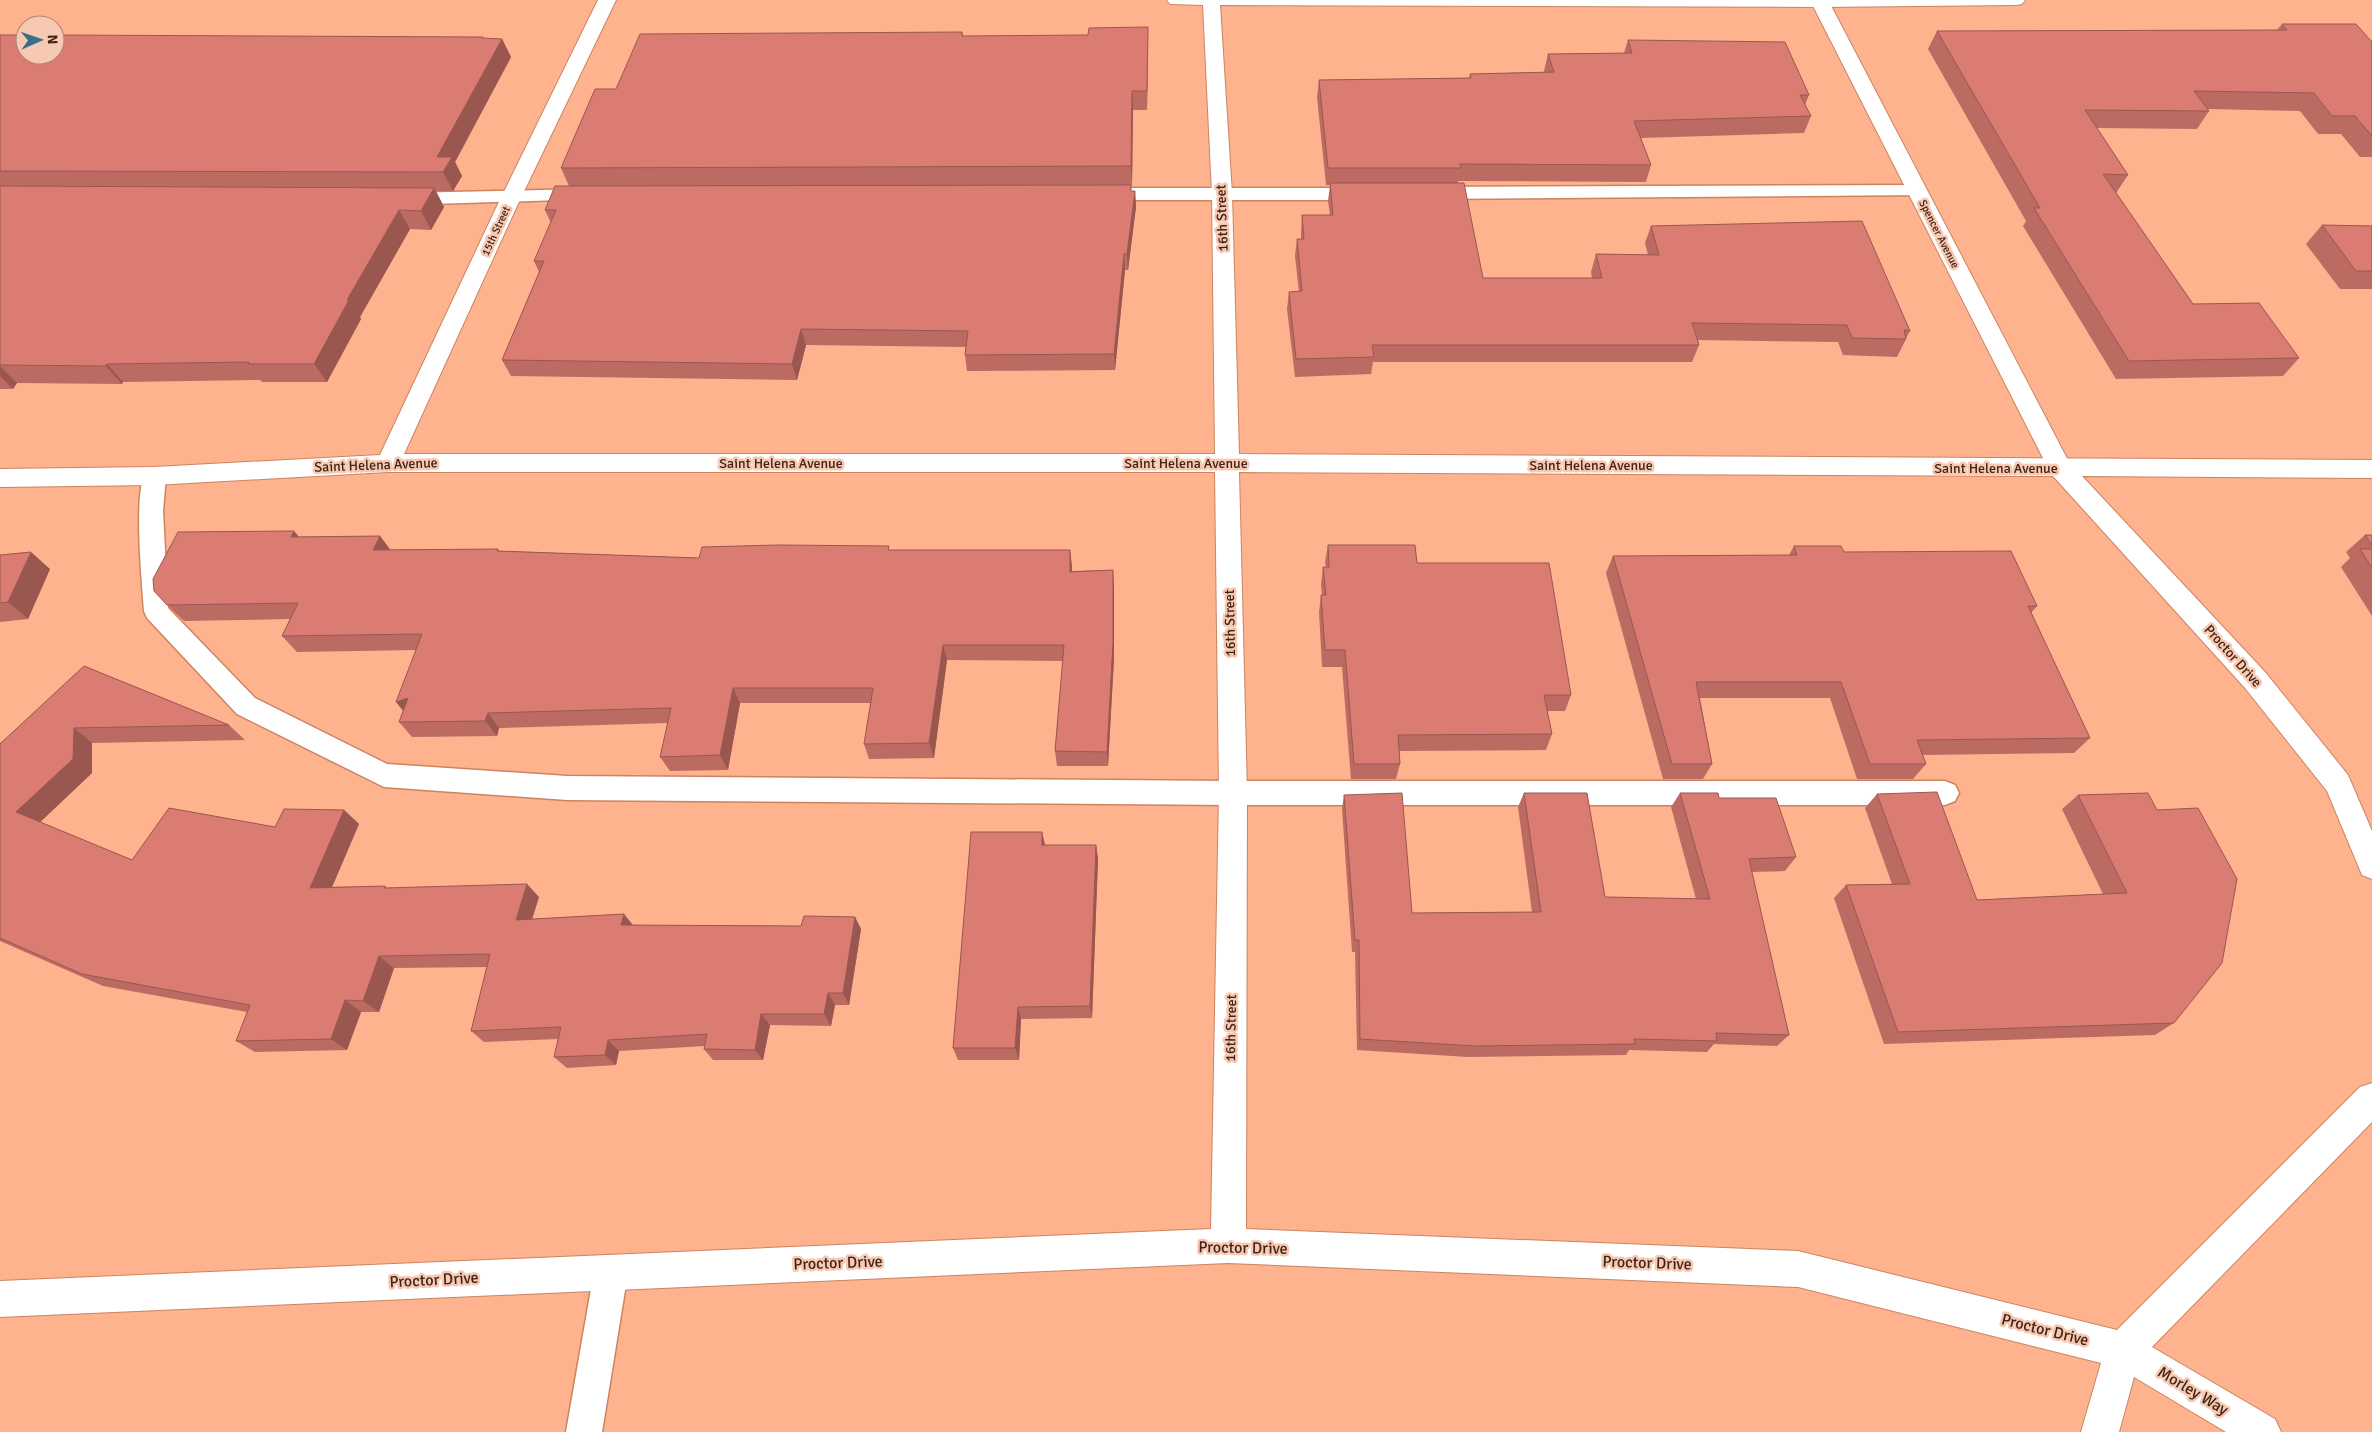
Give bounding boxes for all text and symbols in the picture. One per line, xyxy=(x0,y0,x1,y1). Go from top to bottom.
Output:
north arrow xyxy=(15,15,65,65)
text: N xyxy=(44,34,61,45)
street label: 16th Street xyxy=(1212,184,1232,252)
street label: Spencer Avenue xyxy=(1916,198,1962,270)
street label: 15th Street xyxy=(479,204,513,258)
street label: Saint Helena Avenue xyxy=(314,454,438,476)
street label: Saint Helena Avenue xyxy=(719,455,843,472)
street label: Saint Helena Avenue xyxy=(1124,455,1248,472)
street label: Saint Helena Avenue xyxy=(1529,457,1653,474)
street label: Saint Helena Avenue xyxy=(1934,460,2058,477)
street label: 16th Street xyxy=(1221,589,1239,657)
street label: Proctor Drive xyxy=(2201,621,2265,691)
street label: 16th Street xyxy=(1222,994,1240,1062)
street label: Proctor Drive xyxy=(1198,1237,1288,1259)
street label: Proctor Drive xyxy=(793,1251,883,1275)
street label: Proctor Drive xyxy=(1602,1251,1692,1275)
street label: Proctor Drive xyxy=(389,1268,479,1292)
street label: Proctor Drive xyxy=(1999,1310,2091,1350)
street label: Morley Way xyxy=(2154,1362,2232,1420)

